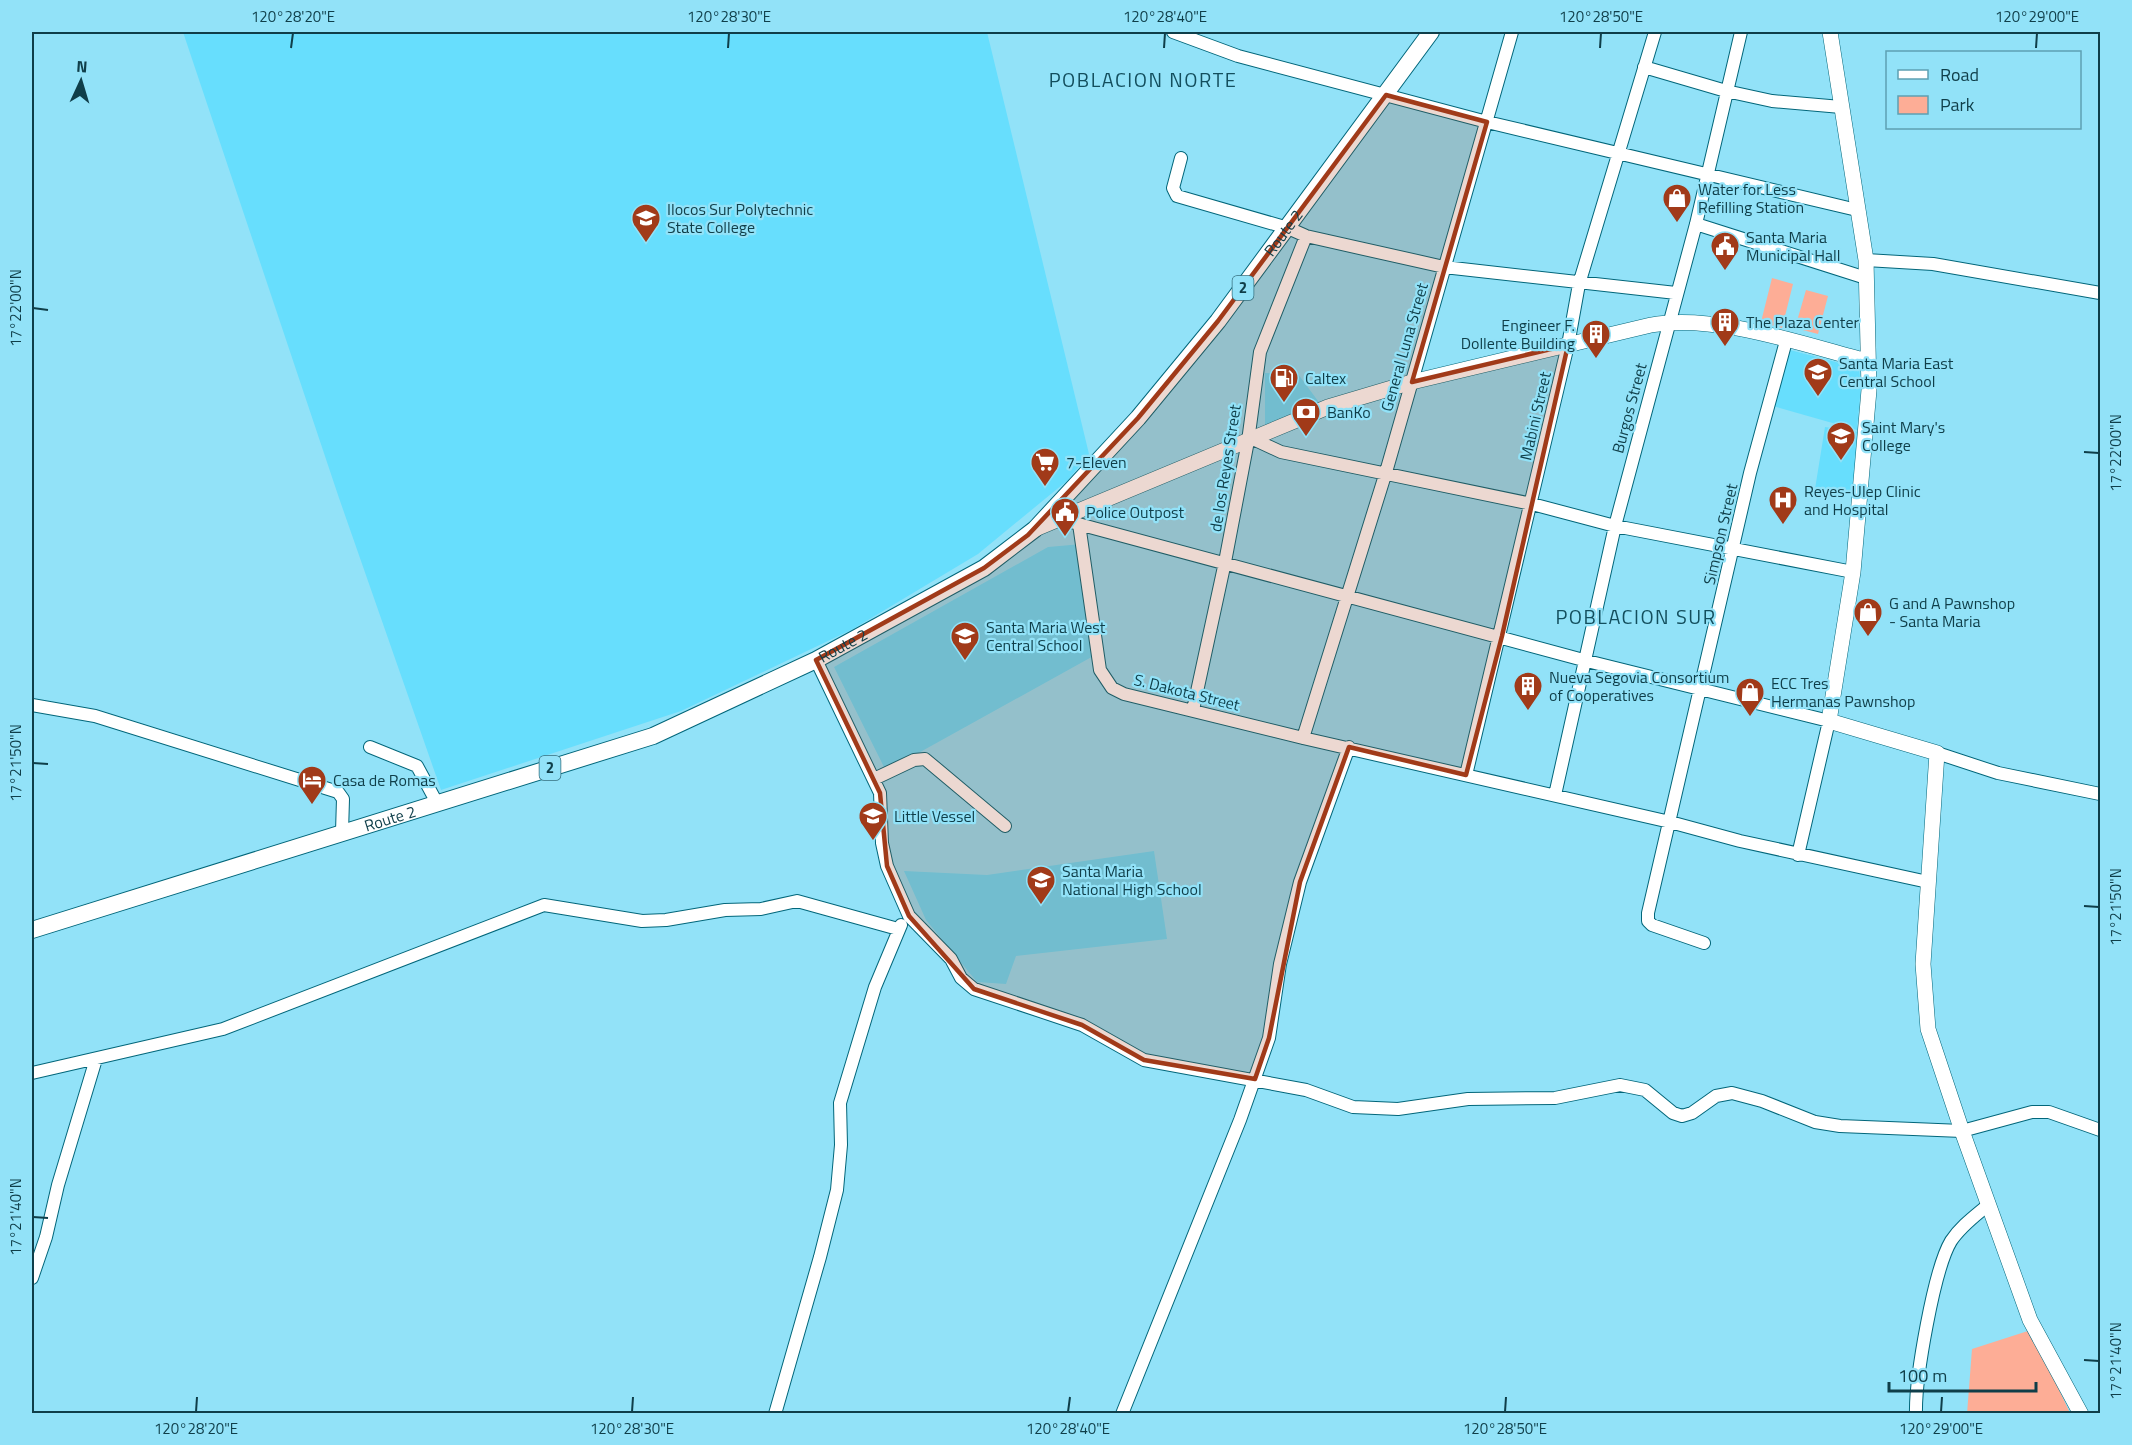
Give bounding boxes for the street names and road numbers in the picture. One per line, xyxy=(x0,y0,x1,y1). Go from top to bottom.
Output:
street label: Route 2 xyxy=(1258,204,1308,261)
road number: 2 xyxy=(1232,276,1254,300)
street label: General Luna Street xyxy=(1374,279,1434,414)
street label: Burgos Street xyxy=(1605,360,1653,456)
street label: Mabini Street xyxy=(1513,369,1557,463)
street label: de los Reyes Street xyxy=(1203,402,1247,533)
street label: Simpson Street xyxy=(1697,481,1743,587)
street label: Route 2 xyxy=(814,622,872,669)
street label: S. Dakota Street xyxy=(1132,667,1243,717)
road number: 2 xyxy=(540,756,560,780)
street label: Route 2 xyxy=(361,799,419,838)

